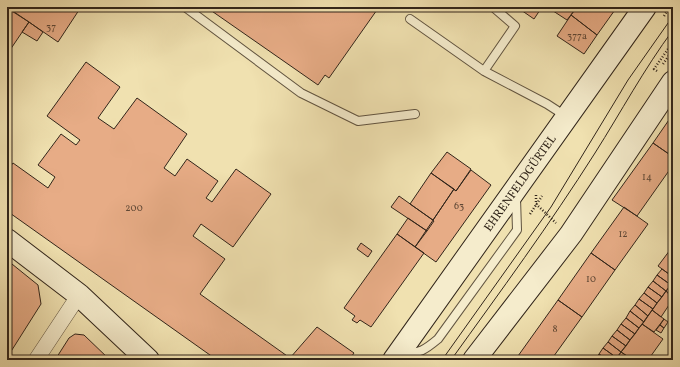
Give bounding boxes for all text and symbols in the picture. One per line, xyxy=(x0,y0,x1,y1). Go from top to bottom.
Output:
house number: 37 xyxy=(46,20,56,34)
house number: 377a xyxy=(567,29,587,43)
street label: EHRENFELDGÜRTEL xyxy=(481,132,561,235)
house number: 14 xyxy=(642,170,652,184)
house number: 63 xyxy=(454,199,464,213)
house number: 200 xyxy=(125,201,143,215)
house number: 12 xyxy=(618,227,628,241)
house number: 10 xyxy=(586,272,596,286)
house number: 8 xyxy=(552,322,558,336)

